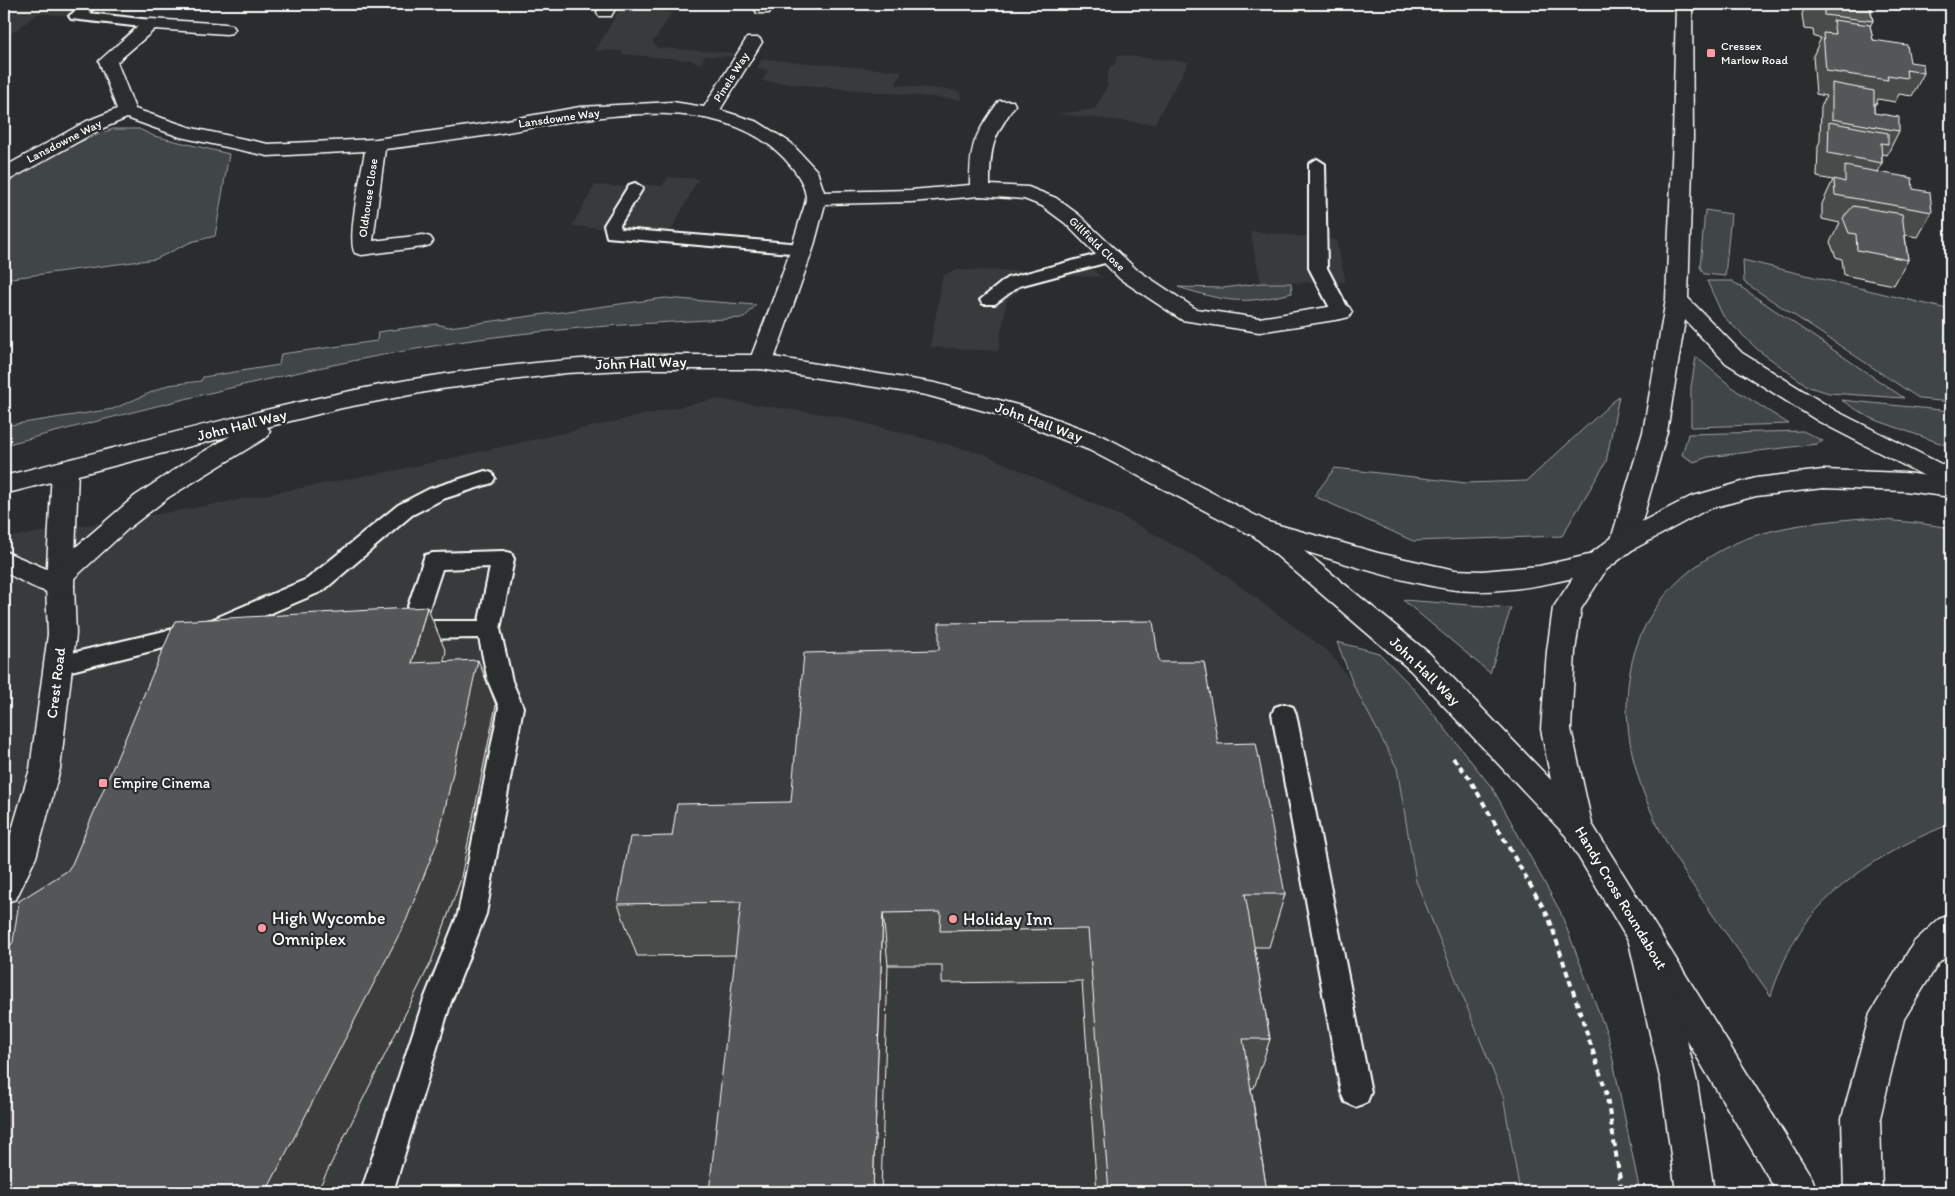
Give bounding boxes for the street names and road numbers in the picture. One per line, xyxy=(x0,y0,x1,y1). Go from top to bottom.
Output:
street label: Pinels Way xyxy=(710,49,752,104)
street label: Lansdowne Way xyxy=(517,105,601,131)
street label: Lansdowne Way xyxy=(24,116,104,166)
street label: Oldhouse Close xyxy=(356,157,381,238)
street label: Gillfield Close xyxy=(1066,214,1128,274)
street label: John Hall Way xyxy=(595,352,687,374)
street label: John Hall Way xyxy=(993,398,1085,446)
street label: John Hall Way xyxy=(195,405,289,445)
street label: John Hall Way xyxy=(1386,633,1464,709)
street label: Crest Road xyxy=(43,646,69,719)
street label: Handy Cross Roundabout xyxy=(1571,823,1671,973)

